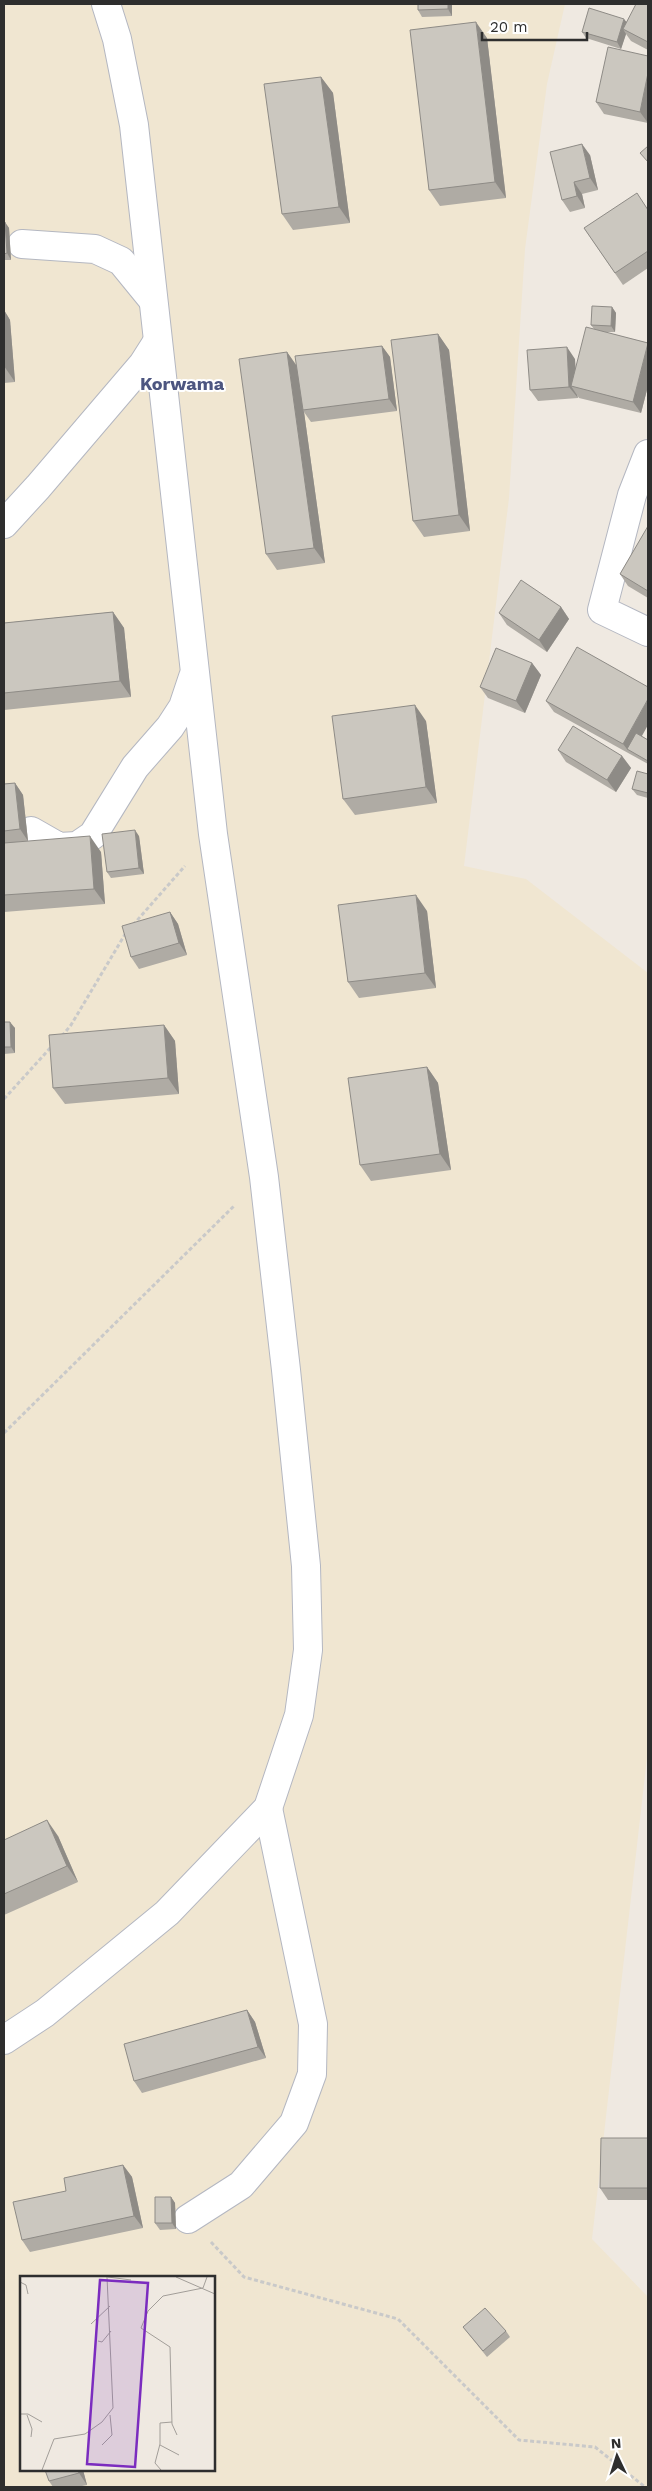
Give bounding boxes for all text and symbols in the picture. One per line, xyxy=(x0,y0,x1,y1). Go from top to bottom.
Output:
scale bar xyxy=(482,10,587,42)
text: 20 m xyxy=(490,18,528,36)
district label: Korwama xyxy=(140,373,225,394)
inset map xyxy=(20,2276,215,2471)
north arrow xyxy=(592,2431,642,2481)
text: N xyxy=(610,2435,622,2451)

